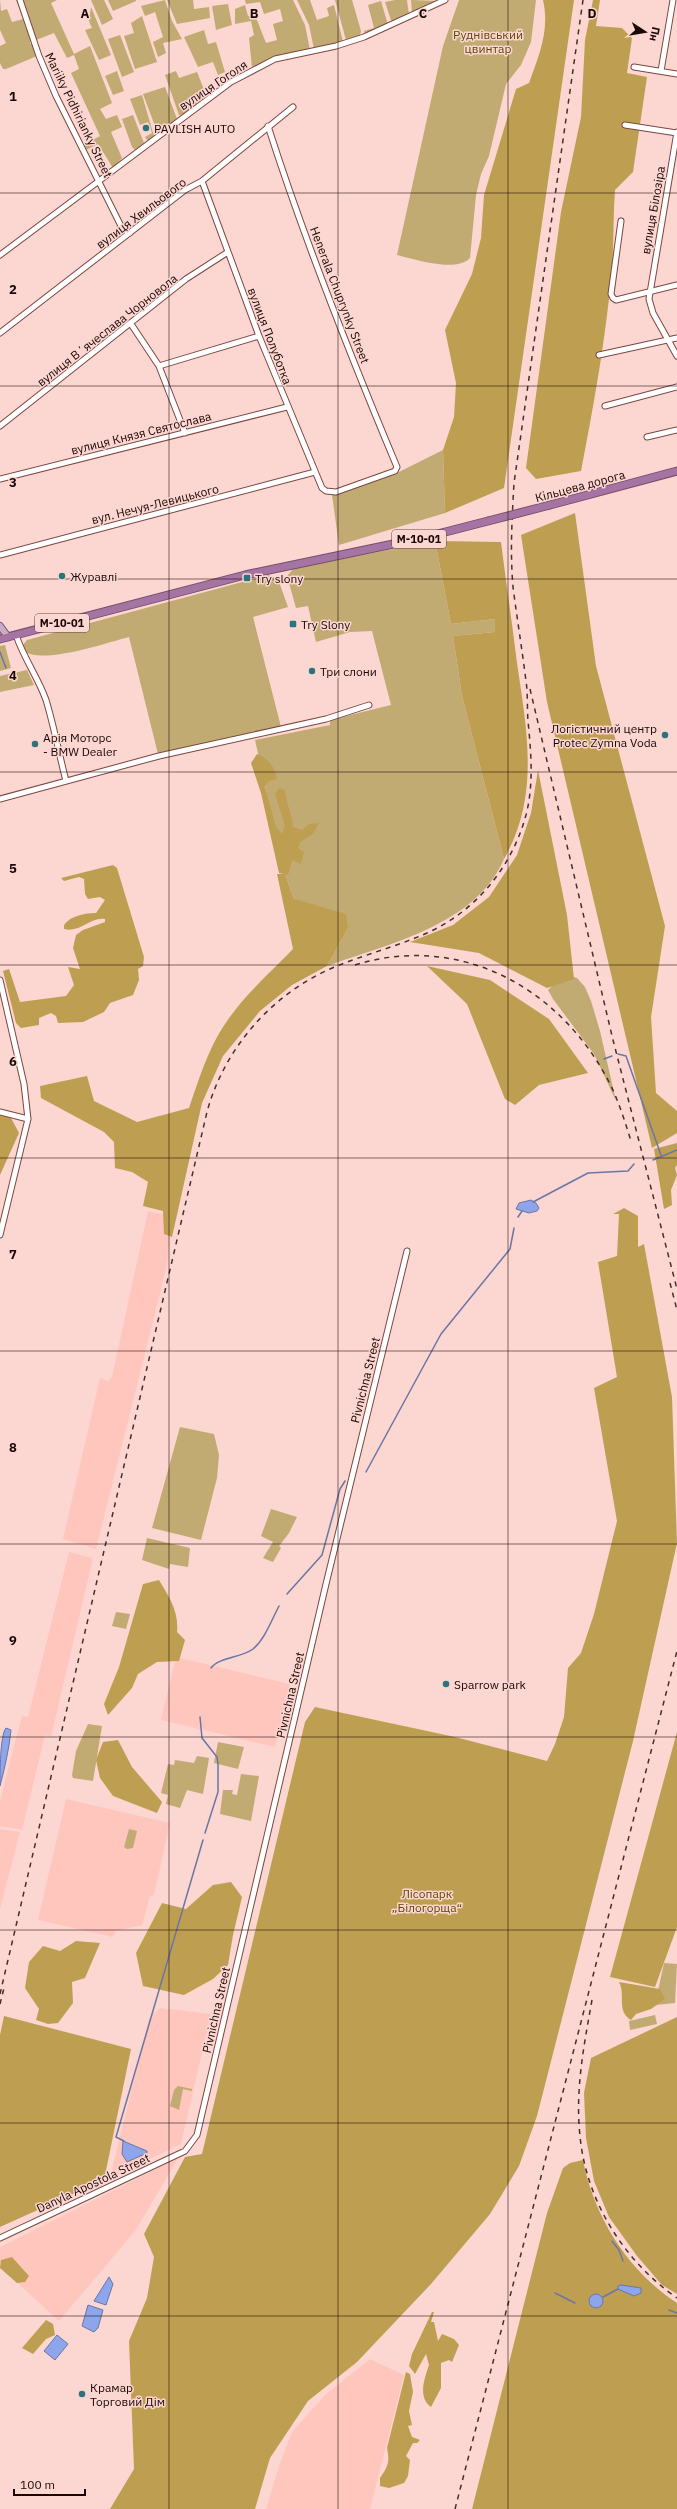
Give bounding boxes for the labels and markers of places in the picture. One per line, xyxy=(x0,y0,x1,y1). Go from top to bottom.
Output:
place label: PAVLISH AUTO xyxy=(154,121,235,136)
marker: PAVLISH AUTO xyxy=(141,123,151,133)
place label: Журавлі xyxy=(70,569,117,584)
marker: Журавлі xyxy=(57,571,67,581)
place label: Try slony xyxy=(255,571,303,586)
marker: Try slony xyxy=(242,573,252,583)
place label: Try Slony xyxy=(301,617,350,632)
marker: Try Slony xyxy=(288,619,298,629)
place label: Три слони xyxy=(320,664,377,679)
marker: Три слони xyxy=(307,666,317,676)
place label: Логістичний центр Protec Zymna Voda xyxy=(551,721,658,750)
place label: Арія Моторс - BMW Dealer xyxy=(43,730,118,759)
marker: Логістичний центр Protec Zymna Voda xyxy=(660,730,670,740)
marker: Арія Моторс - BMW Dealer xyxy=(30,739,40,749)
place label: Sparrow park xyxy=(454,1677,527,1692)
marker: Sparrow park xyxy=(441,1679,451,1689)
place label: Крамар Торговий Дім xyxy=(90,2380,165,2409)
marker: Крамар Торговий Дім xyxy=(77,2389,87,2399)

